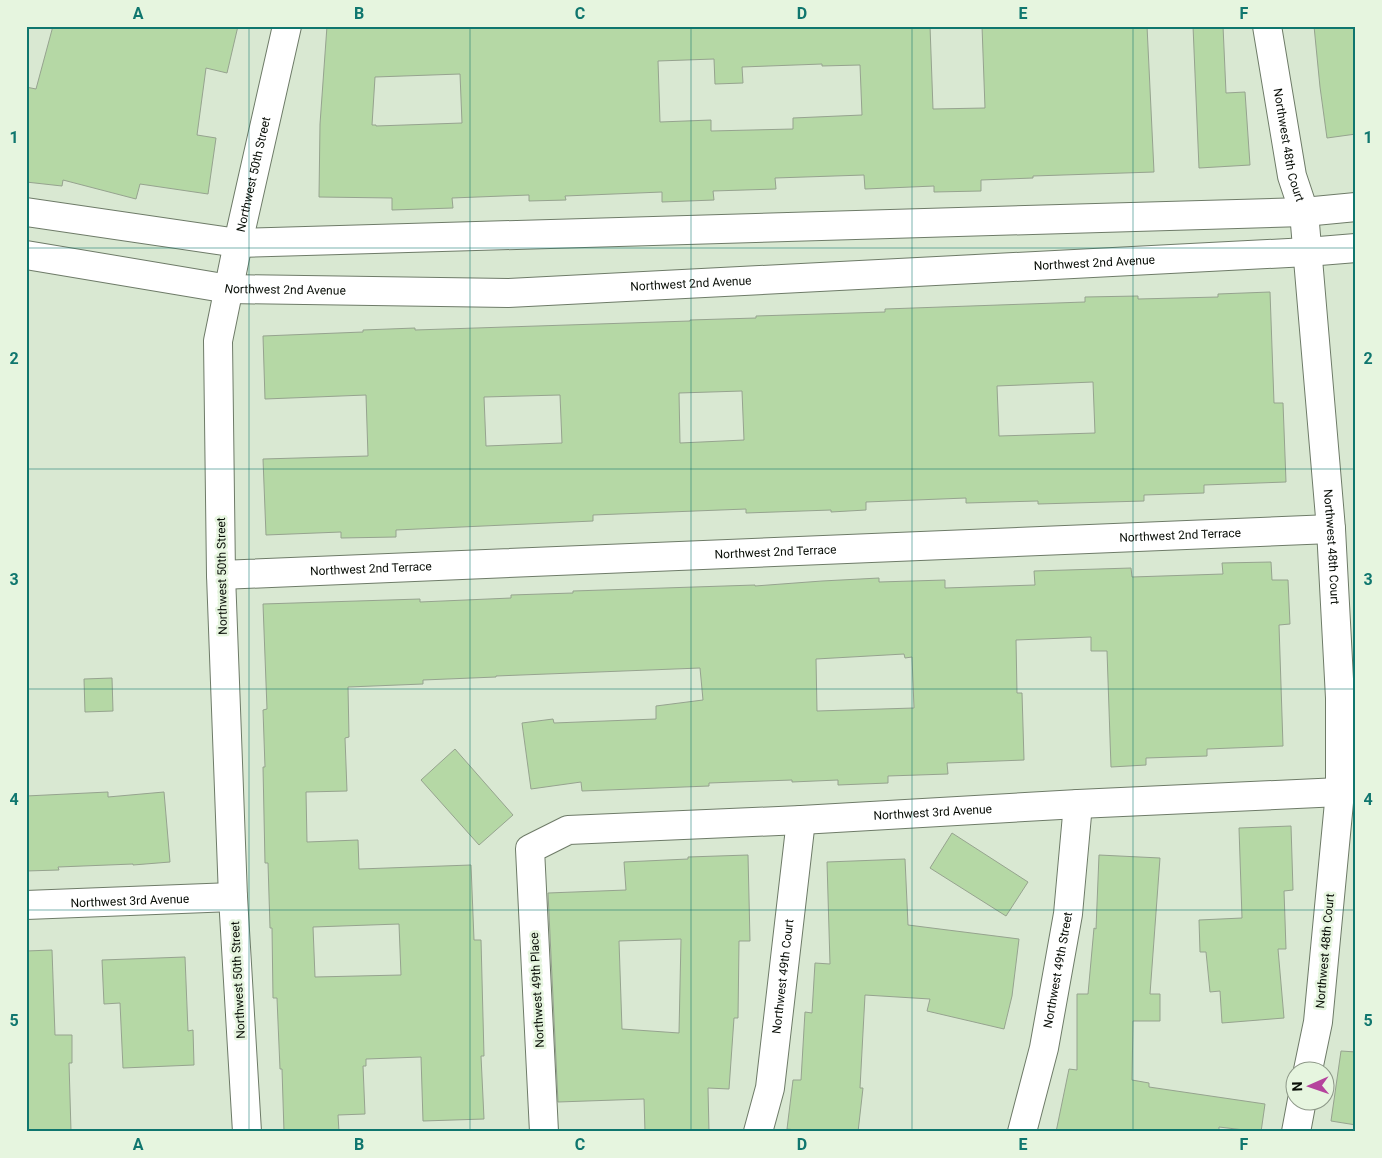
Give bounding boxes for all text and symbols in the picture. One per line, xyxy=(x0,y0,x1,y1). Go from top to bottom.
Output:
text: A xyxy=(133,4,144,23)
text: B xyxy=(354,4,364,23)
text: C xyxy=(575,4,585,23)
text: D xyxy=(797,4,807,23)
text: E xyxy=(1019,4,1028,23)
text: F xyxy=(1240,4,1249,23)
street label: Northwest 48th Court xyxy=(1270,87,1307,204)
street label: Northwest 50th Street xyxy=(234,115,273,233)
text: 1 xyxy=(9,128,19,147)
text: 1 xyxy=(1363,128,1373,147)
street label: Northwest 2nd Avenue xyxy=(1033,253,1155,273)
street label: Northwest 2nd Avenue xyxy=(630,274,752,294)
street label: Northwest 2nd Avenue xyxy=(223,281,346,298)
text: 2 xyxy=(9,349,19,368)
text: 2 xyxy=(1363,349,1373,368)
street label: Northwest 48th Court xyxy=(1321,489,1342,605)
street label: Northwest 50th Street xyxy=(214,517,230,635)
street label: Northwest 2nd Terrace xyxy=(1119,526,1241,545)
street label: Northwest 2nd Terrace xyxy=(714,543,837,562)
street label: Northwest 2nd Terrace xyxy=(310,559,432,578)
text: 3 xyxy=(9,570,19,589)
text: 3 xyxy=(1363,570,1373,589)
text: 4 xyxy=(9,790,19,809)
text: 4 xyxy=(1363,790,1373,809)
street label: Northwest 3rd Avenue xyxy=(873,802,992,823)
street label: Northwest 3rd Avenue xyxy=(70,892,189,910)
street label: Northwest 48th Court xyxy=(1313,893,1337,1009)
street label: Northwest 49th Street xyxy=(1041,911,1075,1029)
street label: Northwest 49th Court xyxy=(769,918,797,1035)
street label: Northwest 50th Street xyxy=(228,921,248,1039)
street label: Northwest 49th Place xyxy=(527,932,547,1048)
text: 5 xyxy=(9,1011,19,1030)
text: 5 xyxy=(1363,1011,1373,1030)
north arrow xyxy=(1284,1060,1334,1110)
text: N xyxy=(1289,1081,1305,1092)
text: A xyxy=(133,1135,144,1154)
text: B xyxy=(354,1135,364,1154)
text: C xyxy=(575,1135,585,1154)
text: D xyxy=(797,1135,807,1154)
text: E xyxy=(1019,1135,1028,1154)
text: F xyxy=(1240,1135,1249,1154)

